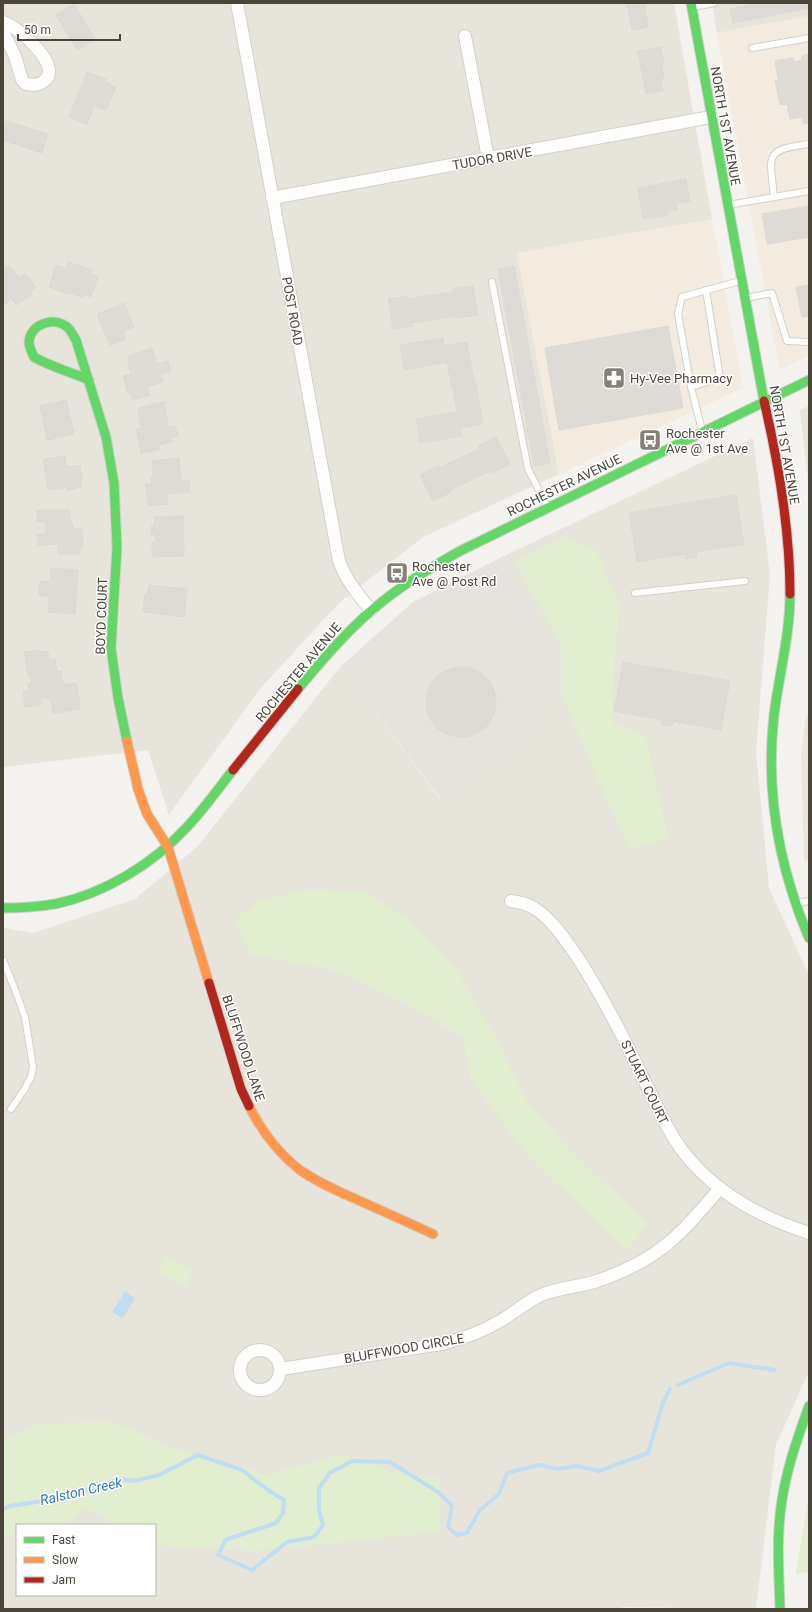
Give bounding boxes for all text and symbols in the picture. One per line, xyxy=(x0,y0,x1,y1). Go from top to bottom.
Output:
scale bar xyxy=(18,16,120,42)
text: 50 m xyxy=(24,23,51,37)
street label: NORTH 1ST AVENUE xyxy=(708,65,743,187)
street label: TUDOR DRIVE xyxy=(451,144,533,173)
street label: POST ROAD xyxy=(279,276,306,347)
pharmacy icon: Hy-Vee Pharmacy xyxy=(601,365,627,391)
place label: Hy-Vee Pharmacy xyxy=(630,371,732,386)
street label: NORTH 1ST AVENUE xyxy=(767,384,802,506)
place label: Rochester Ave @ 1st Ave xyxy=(666,426,748,456)
bus stop icon: Rochester Ave @ 1st Ave xyxy=(637,427,663,453)
street label: ROCHESTER AVENUE xyxy=(505,451,624,520)
place label: Rochester Ave @ Post Rd xyxy=(412,559,496,589)
bus stop icon: Rochester Ave @ Post Rd xyxy=(384,560,410,586)
street label: BOYD COURT xyxy=(93,577,110,655)
street label: ROCHESTER AVENUE xyxy=(253,620,344,725)
street label: BLUFFWOOD LANE xyxy=(219,993,268,1103)
street label: STUART COURT xyxy=(618,1038,671,1127)
street label: BLUFFWOOD CIRCLE xyxy=(343,1331,465,1366)
water label: Ralston Creek xyxy=(38,1474,125,1508)
legend xyxy=(16,1524,156,1596)
text: Fast xyxy=(52,1533,75,1547)
text: Slow xyxy=(52,1553,78,1567)
text: Jam xyxy=(52,1573,76,1587)

